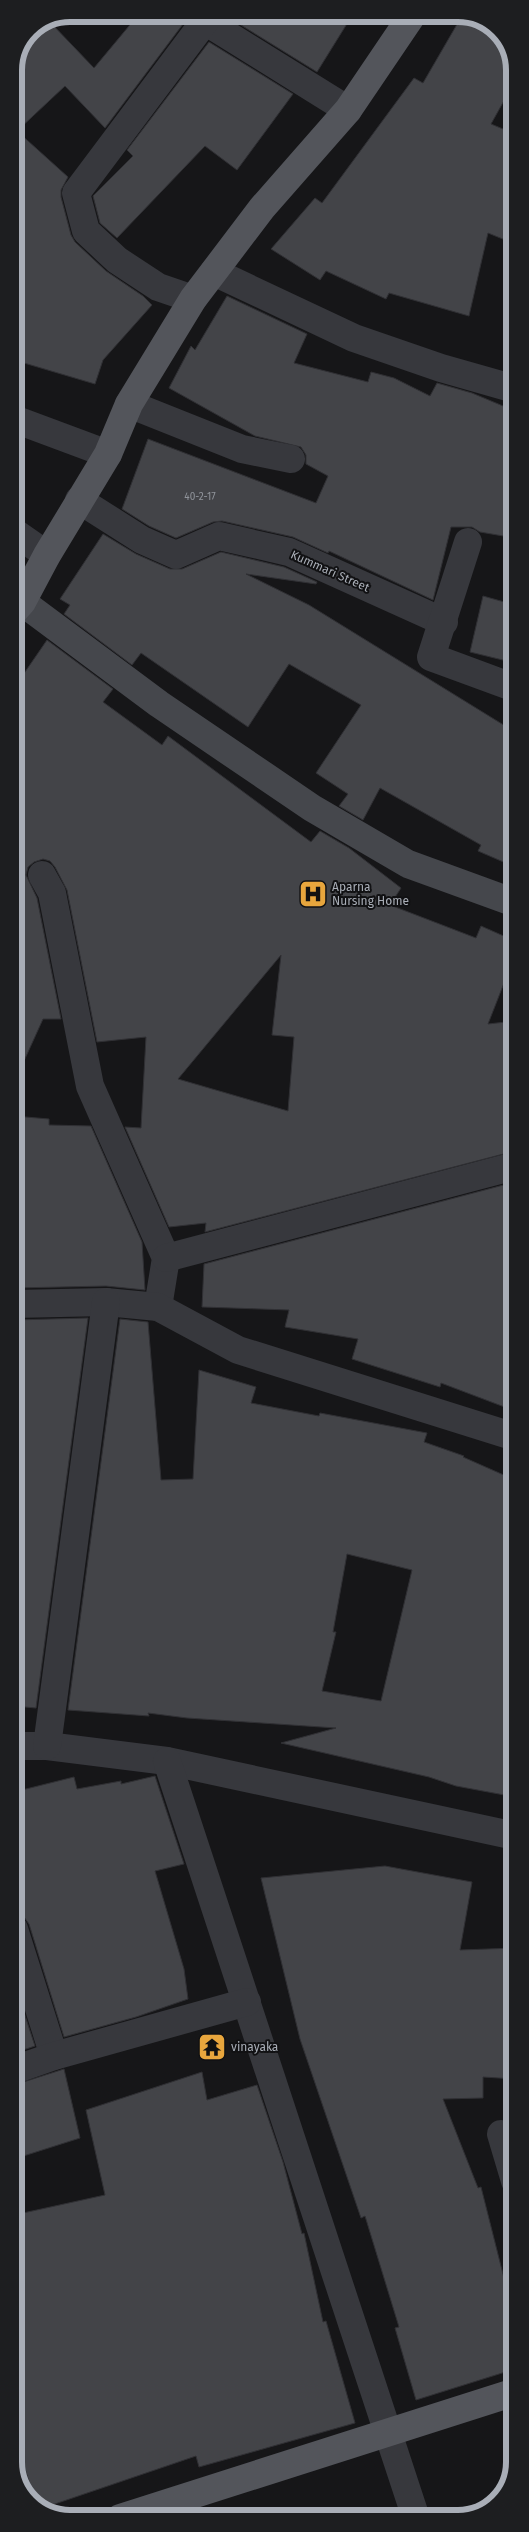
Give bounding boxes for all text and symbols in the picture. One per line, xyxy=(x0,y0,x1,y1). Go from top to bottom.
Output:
house number: 40-2-17 xyxy=(184,491,216,503)
street label: Kummari Street xyxy=(288,547,372,595)
hospital icon: Aparna Nursing Home xyxy=(298,879,328,909)
place label: Aparna Nursing Home xyxy=(332,880,409,908)
temple icon: vinayaka xyxy=(197,2032,227,2062)
place label: vinayaka xyxy=(231,2040,278,2054)

